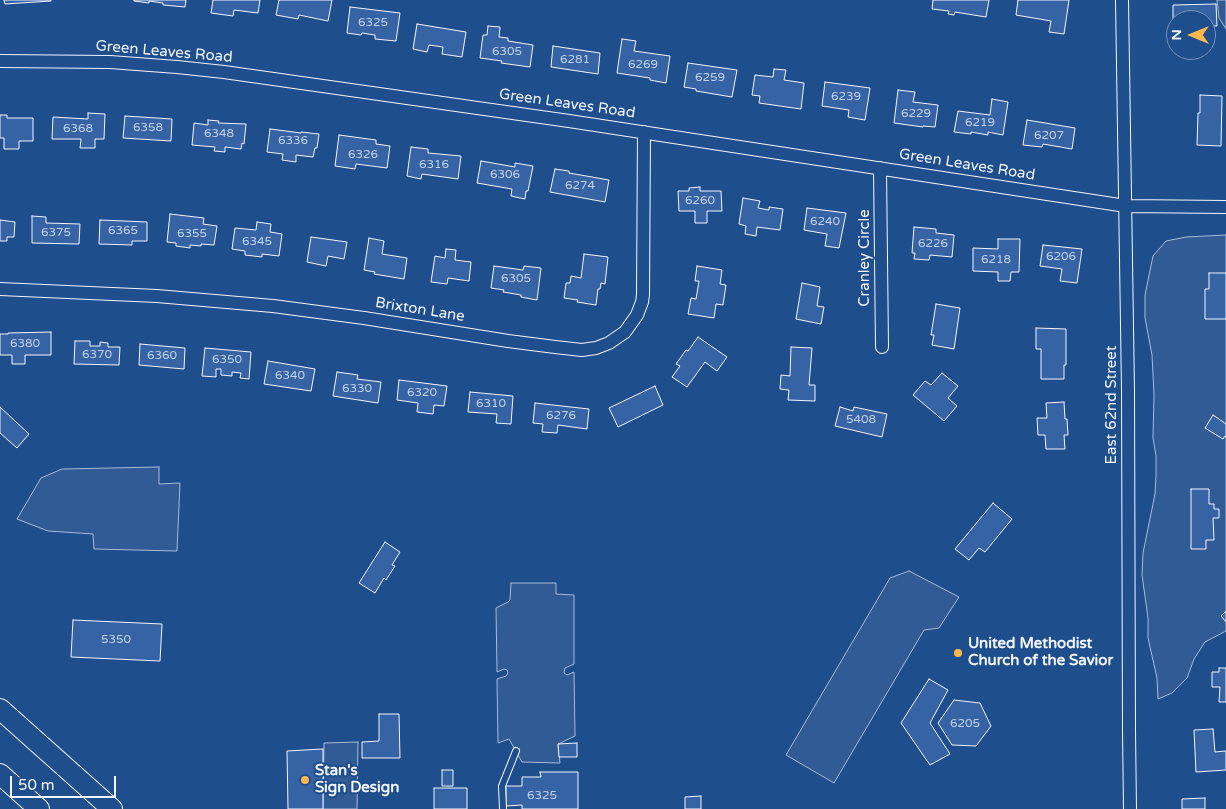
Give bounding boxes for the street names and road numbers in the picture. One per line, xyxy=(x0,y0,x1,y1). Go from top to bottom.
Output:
street label: Green Leaves Road xyxy=(95,37,233,67)
street label: Green Leaves Road xyxy=(498,86,636,122)
street label: Green Leaves Road xyxy=(898,145,1036,185)
street label: Cranley Circle xyxy=(856,209,874,307)
street label: Brixton Lane xyxy=(374,294,466,326)
street label: East 62nd Street xyxy=(1103,346,1121,464)

